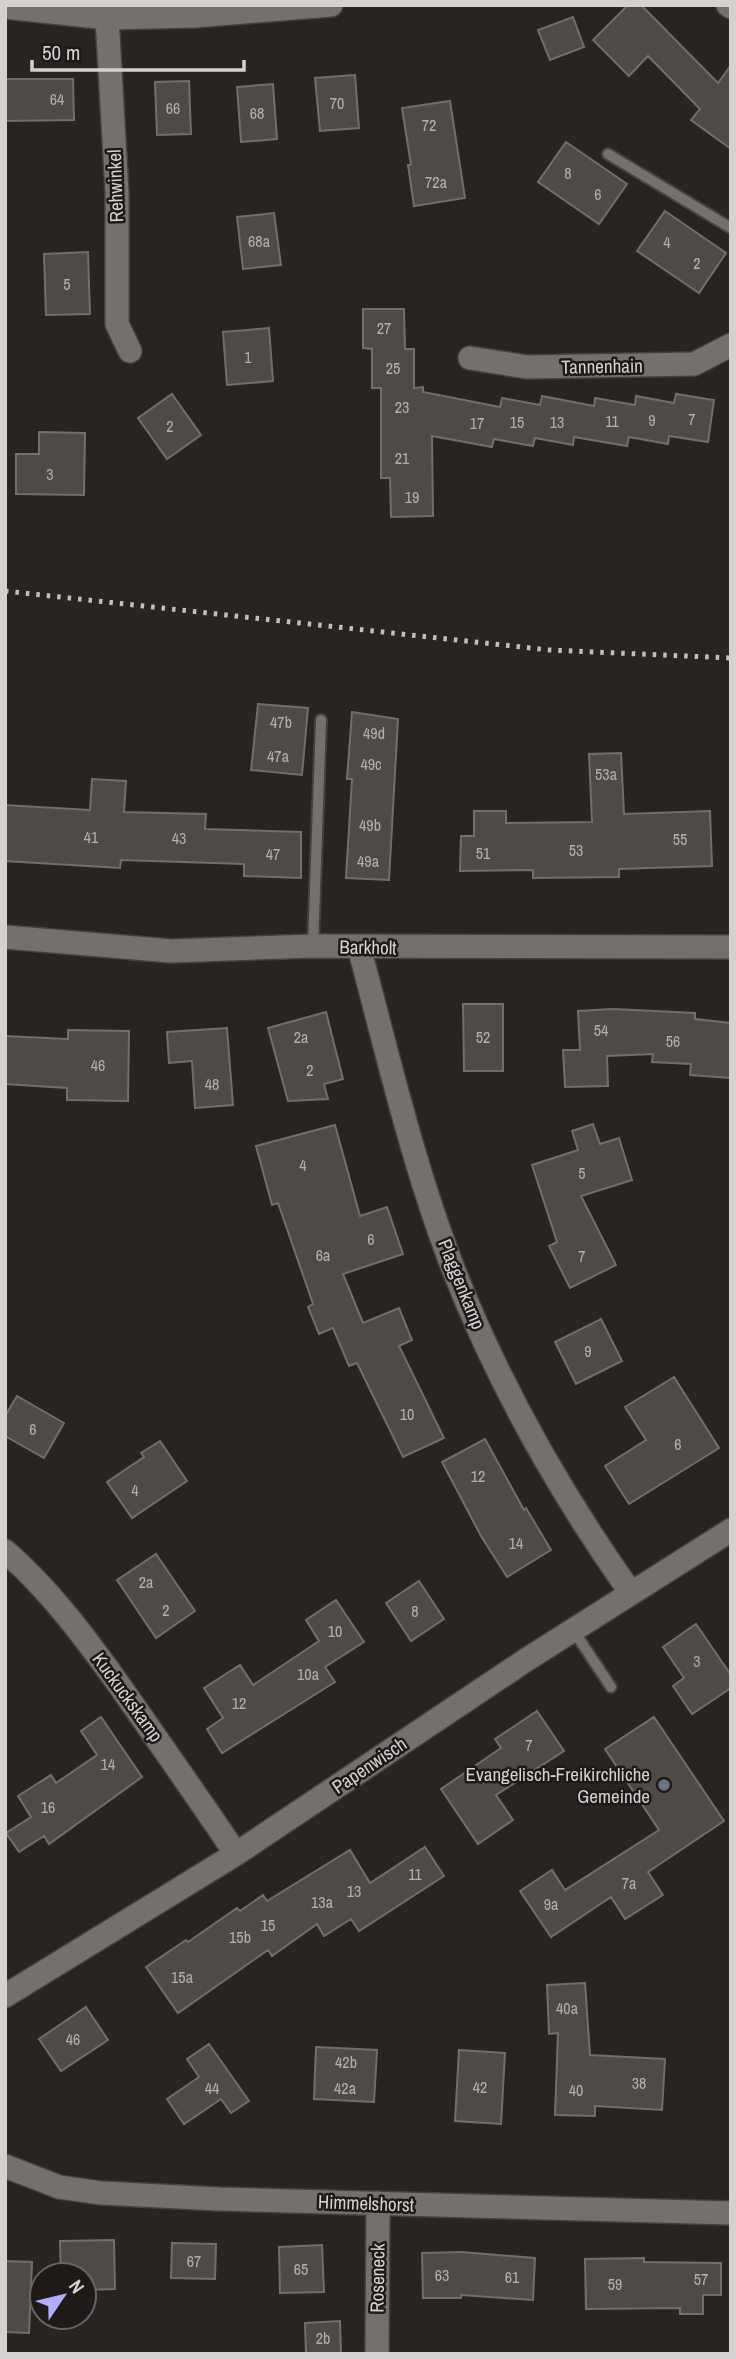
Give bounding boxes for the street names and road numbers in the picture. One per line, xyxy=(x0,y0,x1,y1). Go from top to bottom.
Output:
street label: Rehwinkel xyxy=(101,149,129,223)
street label: Tannenhain xyxy=(561,352,643,380)
street label: Barkholt xyxy=(339,934,397,961)
street label: Plaggenkamp xyxy=(432,1235,492,1333)
street label: Kuckuckskamp xyxy=(87,1647,169,1747)
street label: Papenwisch xyxy=(327,1730,411,1800)
street label: Himmelshorst xyxy=(318,2188,415,2218)
street label: Roseneck xyxy=(363,2243,391,2313)

